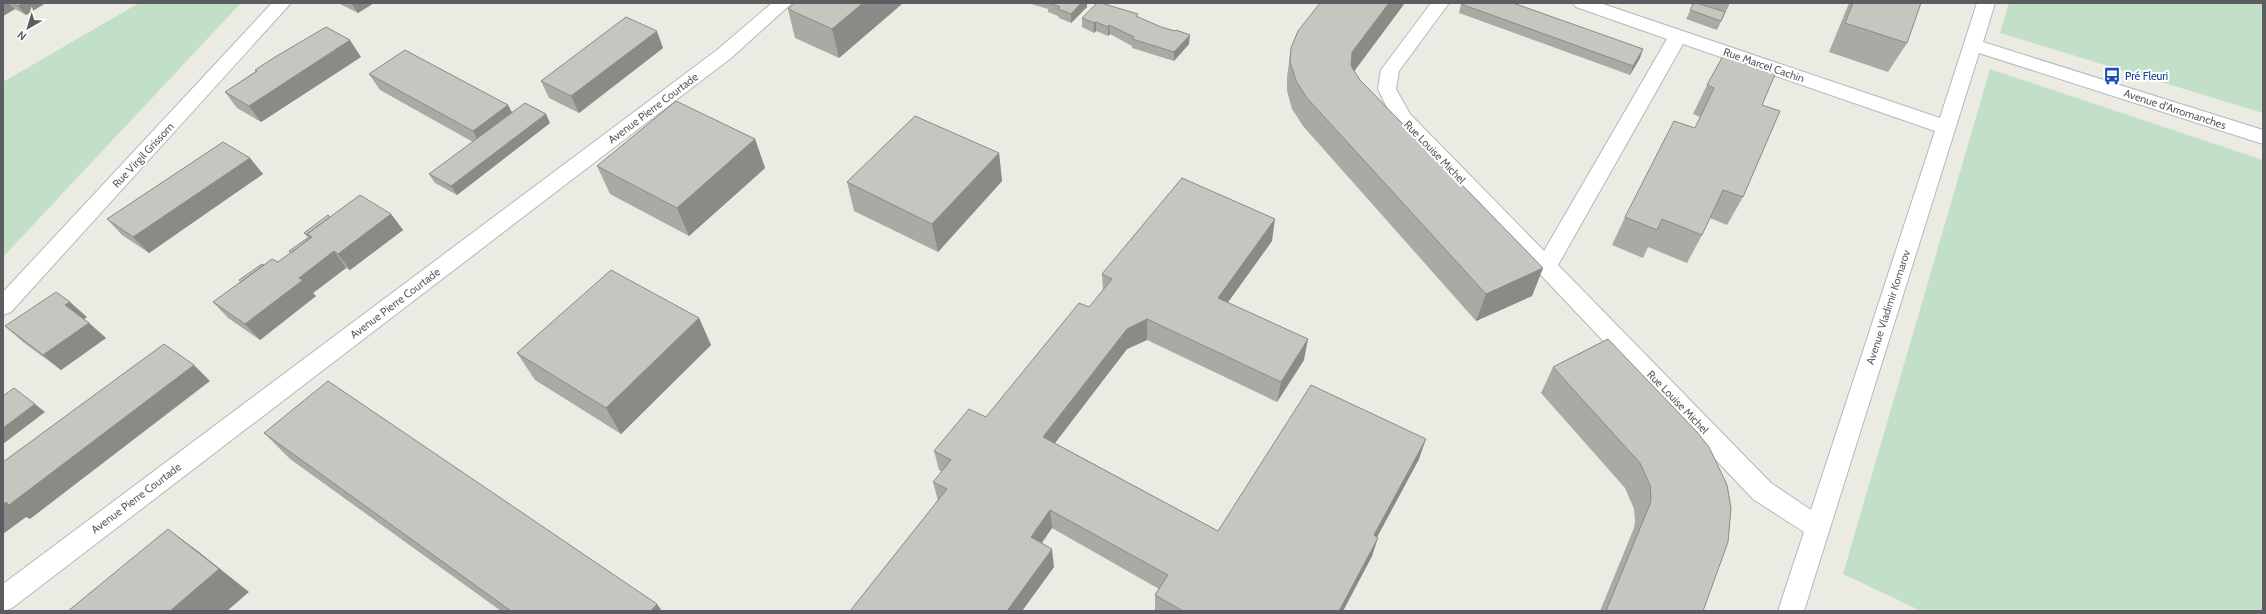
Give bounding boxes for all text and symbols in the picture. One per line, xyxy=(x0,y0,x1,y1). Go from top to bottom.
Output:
north arrow xyxy=(8,8,48,48)
text: N xyxy=(14,28,29,44)
street label: Rue Marcel Cachin xyxy=(1722,45,1806,85)
bus stop icon: Pré Fleuri xyxy=(2102,66,2122,86)
street label: Avenue Pierre Courtade xyxy=(605,69,701,146)
place label: Pré Fleuri xyxy=(2125,69,2168,83)
street label: Avenue d'Arromanches xyxy=(2122,86,2228,132)
street label: Rue Louise Michel xyxy=(1401,117,1469,187)
street label: Rue Virgil Grissom xyxy=(109,119,177,191)
street label: Avenue Vladimir Komarov xyxy=(1863,247,1913,366)
street label: Avenue Pierre Courtade xyxy=(347,264,443,341)
street label: Rue Louise Michel xyxy=(1644,367,1712,437)
street label: Avenue Pierre Courtade xyxy=(88,459,184,536)

